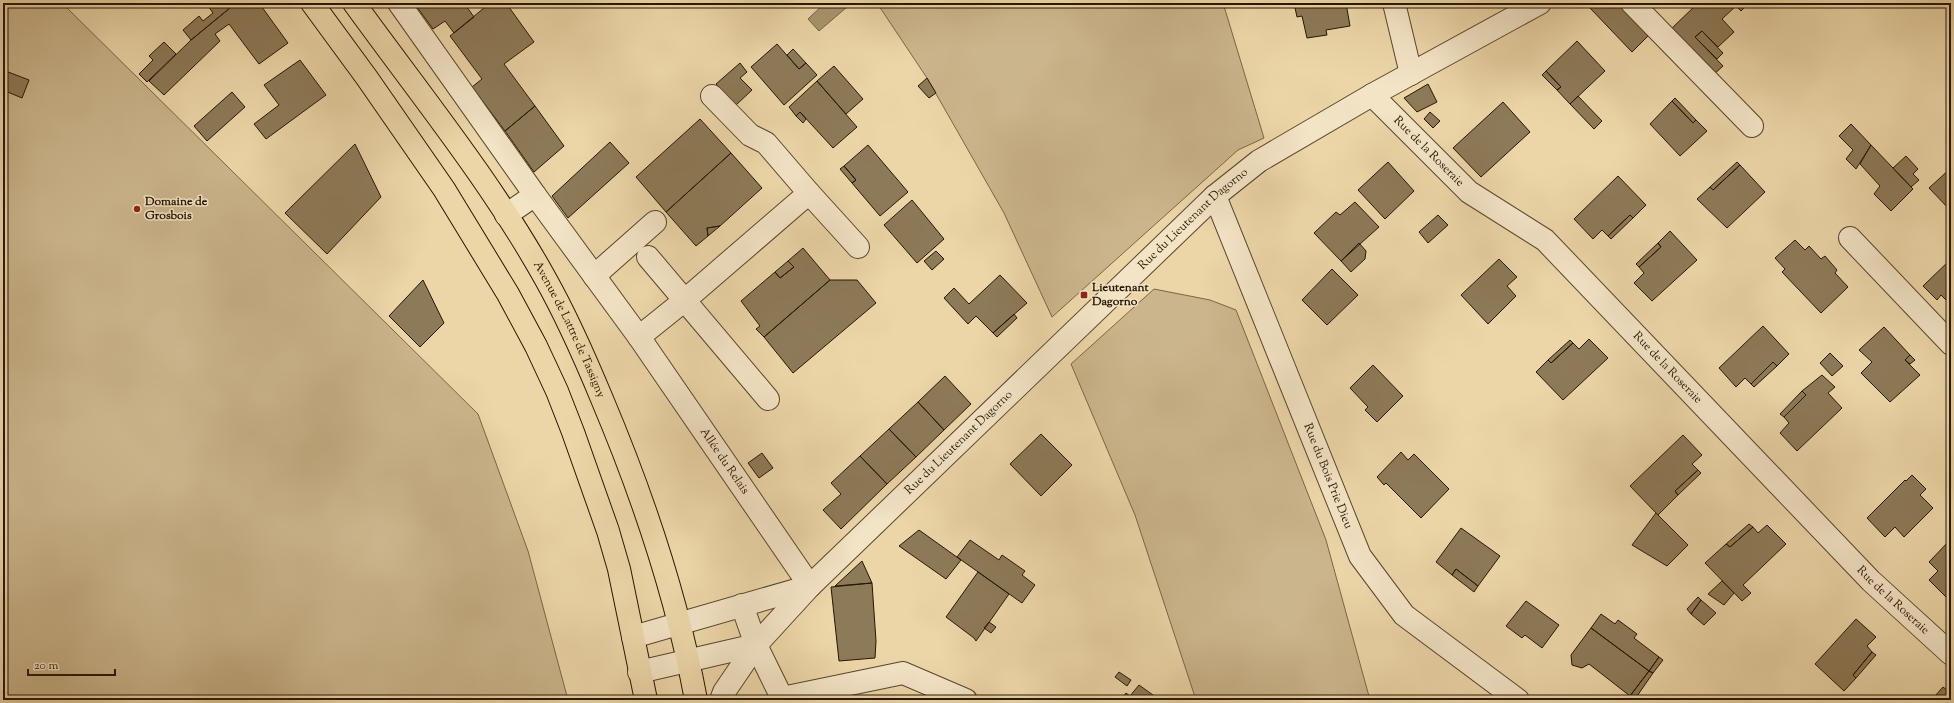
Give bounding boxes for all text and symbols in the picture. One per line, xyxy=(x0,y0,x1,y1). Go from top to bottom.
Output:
street label: Rue de la Roseraie xyxy=(1389,112,1468,191)
street label: Rue du Lieutenant Dagorno xyxy=(1134,164,1253,274)
place label: Domaine de Grosbois xyxy=(144,193,208,225)
marker: Domaine de Grosbois xyxy=(132,204,142,214)
street label: Avenue de Lattre de Tassigny xyxy=(528,258,610,401)
place label: Lieutenant Dagorno xyxy=(1091,279,1149,311)
marker: Lieutenant Dagorno xyxy=(1079,290,1089,300)
street label: Rue de la Roseraie xyxy=(1628,328,1706,408)
street label: Rue du Lieutenant Dagorno xyxy=(901,386,1017,499)
street label: Rue du Bois Prie Dieu xyxy=(1298,421,1357,532)
street label: Allée du Relais xyxy=(695,424,754,498)
street label: Rue de la Roseraie xyxy=(1852,562,1934,639)
scale bar xyxy=(28,651,115,677)
text: 20 m xyxy=(34,657,59,675)

